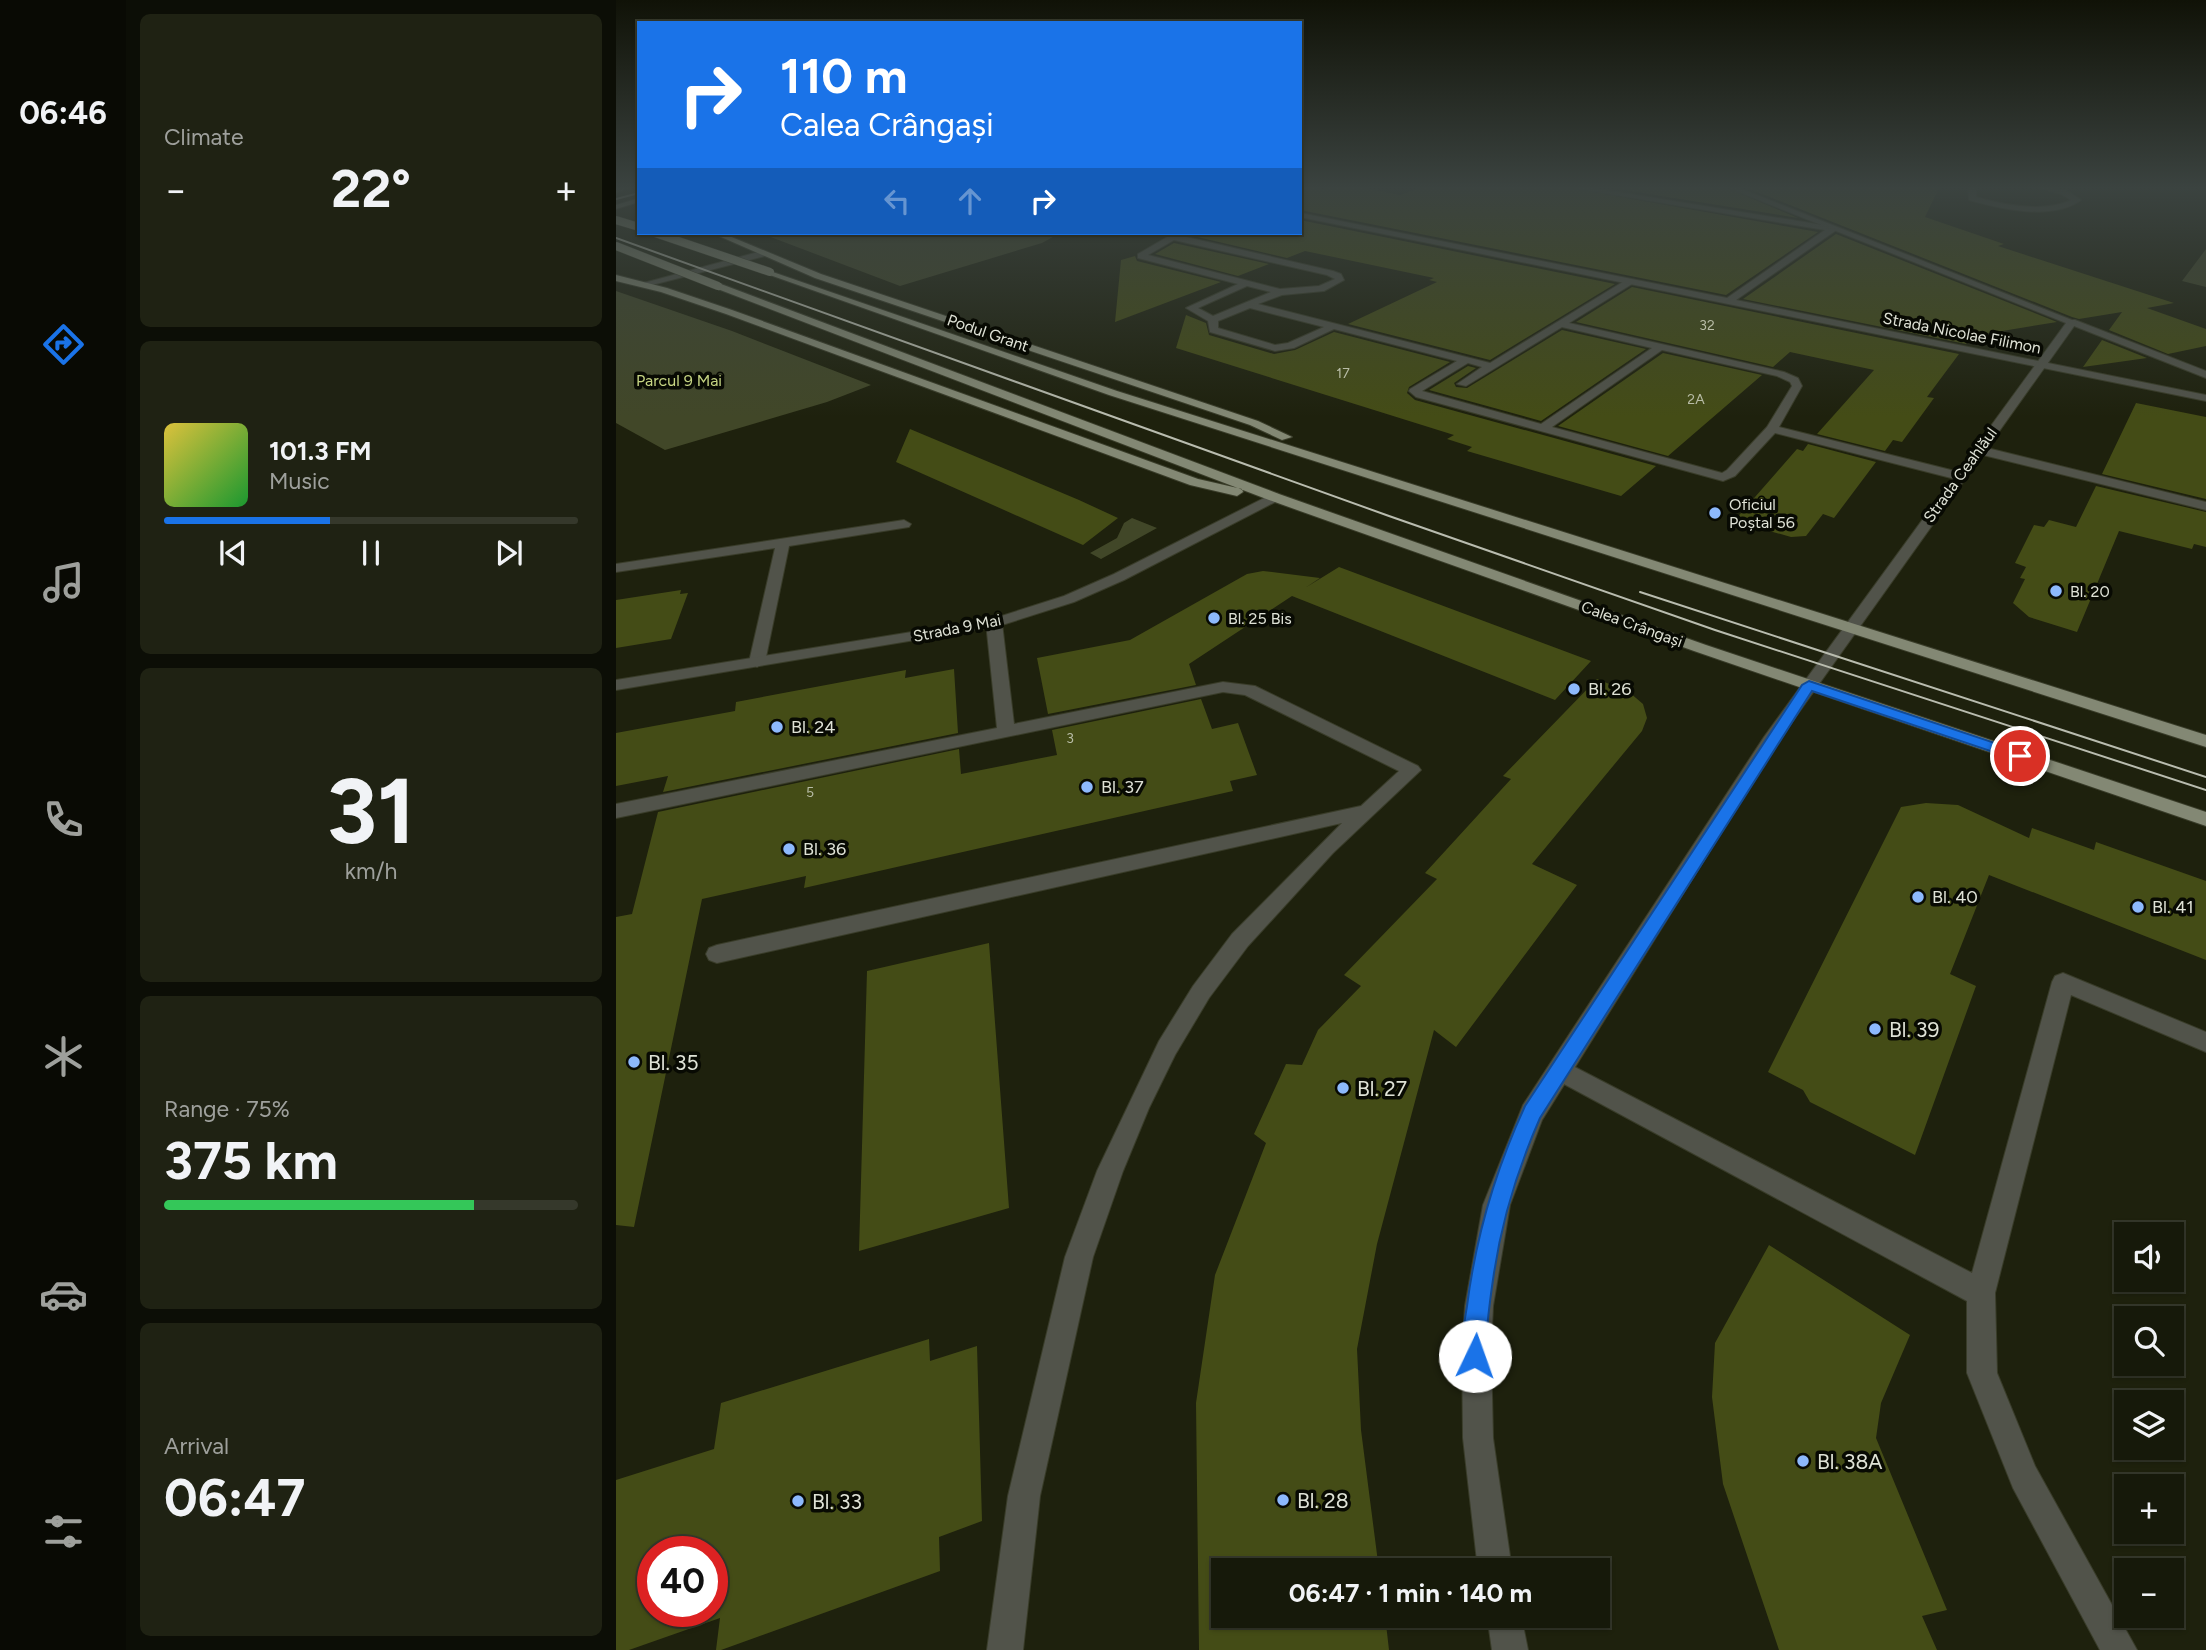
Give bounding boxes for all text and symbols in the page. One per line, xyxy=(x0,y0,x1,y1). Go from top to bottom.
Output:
text: 110 m xyxy=(780,46,908,105)
icon: right xyxy=(665,49,756,140)
text: 06:46 xyxy=(19,94,107,132)
text: Calea Crângași xyxy=(780,106,994,144)
text: Climate xyxy=(164,123,243,151)
text: 22° xyxy=(331,158,411,220)
text: − xyxy=(164,167,188,213)
text: + xyxy=(554,167,578,213)
icon: left xyxy=(878,182,916,220)
icon: ahead xyxy=(951,182,989,220)
icon: right xyxy=(1024,182,1062,220)
street label: Strada Nicolae Filimon xyxy=(1881,308,2043,358)
street label: Podul Grant xyxy=(945,310,1031,356)
house number: 32 xyxy=(1699,317,1715,334)
icon: directions xyxy=(39,320,88,369)
house number: 17 xyxy=(1336,365,1350,382)
park label: Parcul 9 Mai xyxy=(636,371,722,390)
house number: 2A xyxy=(1687,391,1705,408)
street label: Strada Ceahlăul xyxy=(1919,424,2001,526)
text: 101.3 FM xyxy=(269,435,372,467)
text: Music xyxy=(269,467,330,495)
place label: Oficiul Poștal 56 xyxy=(1729,495,1795,532)
marker: Oficiul Poștal 56 xyxy=(1707,505,1723,521)
icon: previous xyxy=(214,534,252,572)
icon: pause xyxy=(352,534,390,572)
icon: next xyxy=(490,534,528,572)
icon: music xyxy=(39,558,88,607)
place label: Bl. 20 xyxy=(2070,582,2110,601)
marker: Bl. 20 xyxy=(2048,583,2064,599)
street label: Calea Crângași xyxy=(1579,597,1685,651)
place label: Bl. 25 Bis xyxy=(1228,609,1292,628)
street label: Strada 9 Mai xyxy=(911,610,1003,646)
marker: Bl. 25 Bis xyxy=(1206,610,1222,626)
place label: Bl. 26 xyxy=(1588,678,1631,700)
marker: Bl. 26 xyxy=(1566,681,1582,697)
place label: Bl. 24 xyxy=(791,716,835,738)
marker: Bl. 24 xyxy=(769,719,785,735)
pin xyxy=(1990,726,2050,786)
house number: 3 xyxy=(1066,730,1074,747)
icon: arrive xyxy=(2001,737,2039,775)
text: 31 xyxy=(327,757,416,866)
place label: Bl. 37 xyxy=(1101,776,1144,798)
marker: Bl. 37 xyxy=(1079,779,1095,795)
house number: 5 xyxy=(806,784,814,801)
icon: phone xyxy=(39,795,88,844)
place label: Bl. 36 xyxy=(803,838,846,860)
marker: Bl. 36 xyxy=(781,841,797,857)
text: km/h xyxy=(345,857,397,885)
place label: Bl. 40 xyxy=(1932,886,1978,908)
marker: Bl. 40 xyxy=(1910,889,1926,905)
place label: Bl. 41 xyxy=(2152,896,2194,918)
marker: Bl. 41 xyxy=(2130,899,2146,915)
place label: Bl. 39 xyxy=(1889,1017,1939,1042)
marker: Bl. 39 xyxy=(1867,1021,1883,1037)
icon: climate xyxy=(39,1032,88,1081)
place label: Bl. 35 xyxy=(648,1050,699,1075)
marker: Bl. 35 xyxy=(626,1054,642,1070)
place label: Bl. 27 xyxy=(1357,1076,1407,1101)
marker: Bl. 27 xyxy=(1335,1080,1351,1096)
text: Range · 75% xyxy=(164,1095,290,1123)
text: 375 km xyxy=(164,1130,338,1192)
map controls xyxy=(2114,1222,2184,1628)
button: sound xyxy=(2114,1222,2184,1292)
icon: car xyxy=(39,1270,88,1319)
button: search xyxy=(2114,1306,2184,1376)
position arrow xyxy=(1438,1319,1512,1393)
button: layers xyxy=(2114,1390,2184,1460)
text: Arrival xyxy=(164,1432,229,1460)
place label: Bl. 38A xyxy=(1817,1449,1883,1474)
marker: Bl. 38A xyxy=(1795,1453,1811,1469)
text: 06:47 xyxy=(164,1467,305,1529)
button: + xyxy=(2114,1474,2184,1544)
place label: Bl. 28 xyxy=(1297,1488,1349,1513)
place label: Bl. 33 xyxy=(812,1489,862,1514)
marker: Bl. 28 xyxy=(1275,1492,1291,1508)
marker: Bl. 33 xyxy=(790,1493,806,1509)
icon: filters xyxy=(39,1507,88,1556)
speed limit sign: 40 xyxy=(637,1536,728,1627)
button: − xyxy=(2114,1558,2184,1628)
text: 06:47 · 1 min · 140 m xyxy=(1289,1577,1532,1609)

